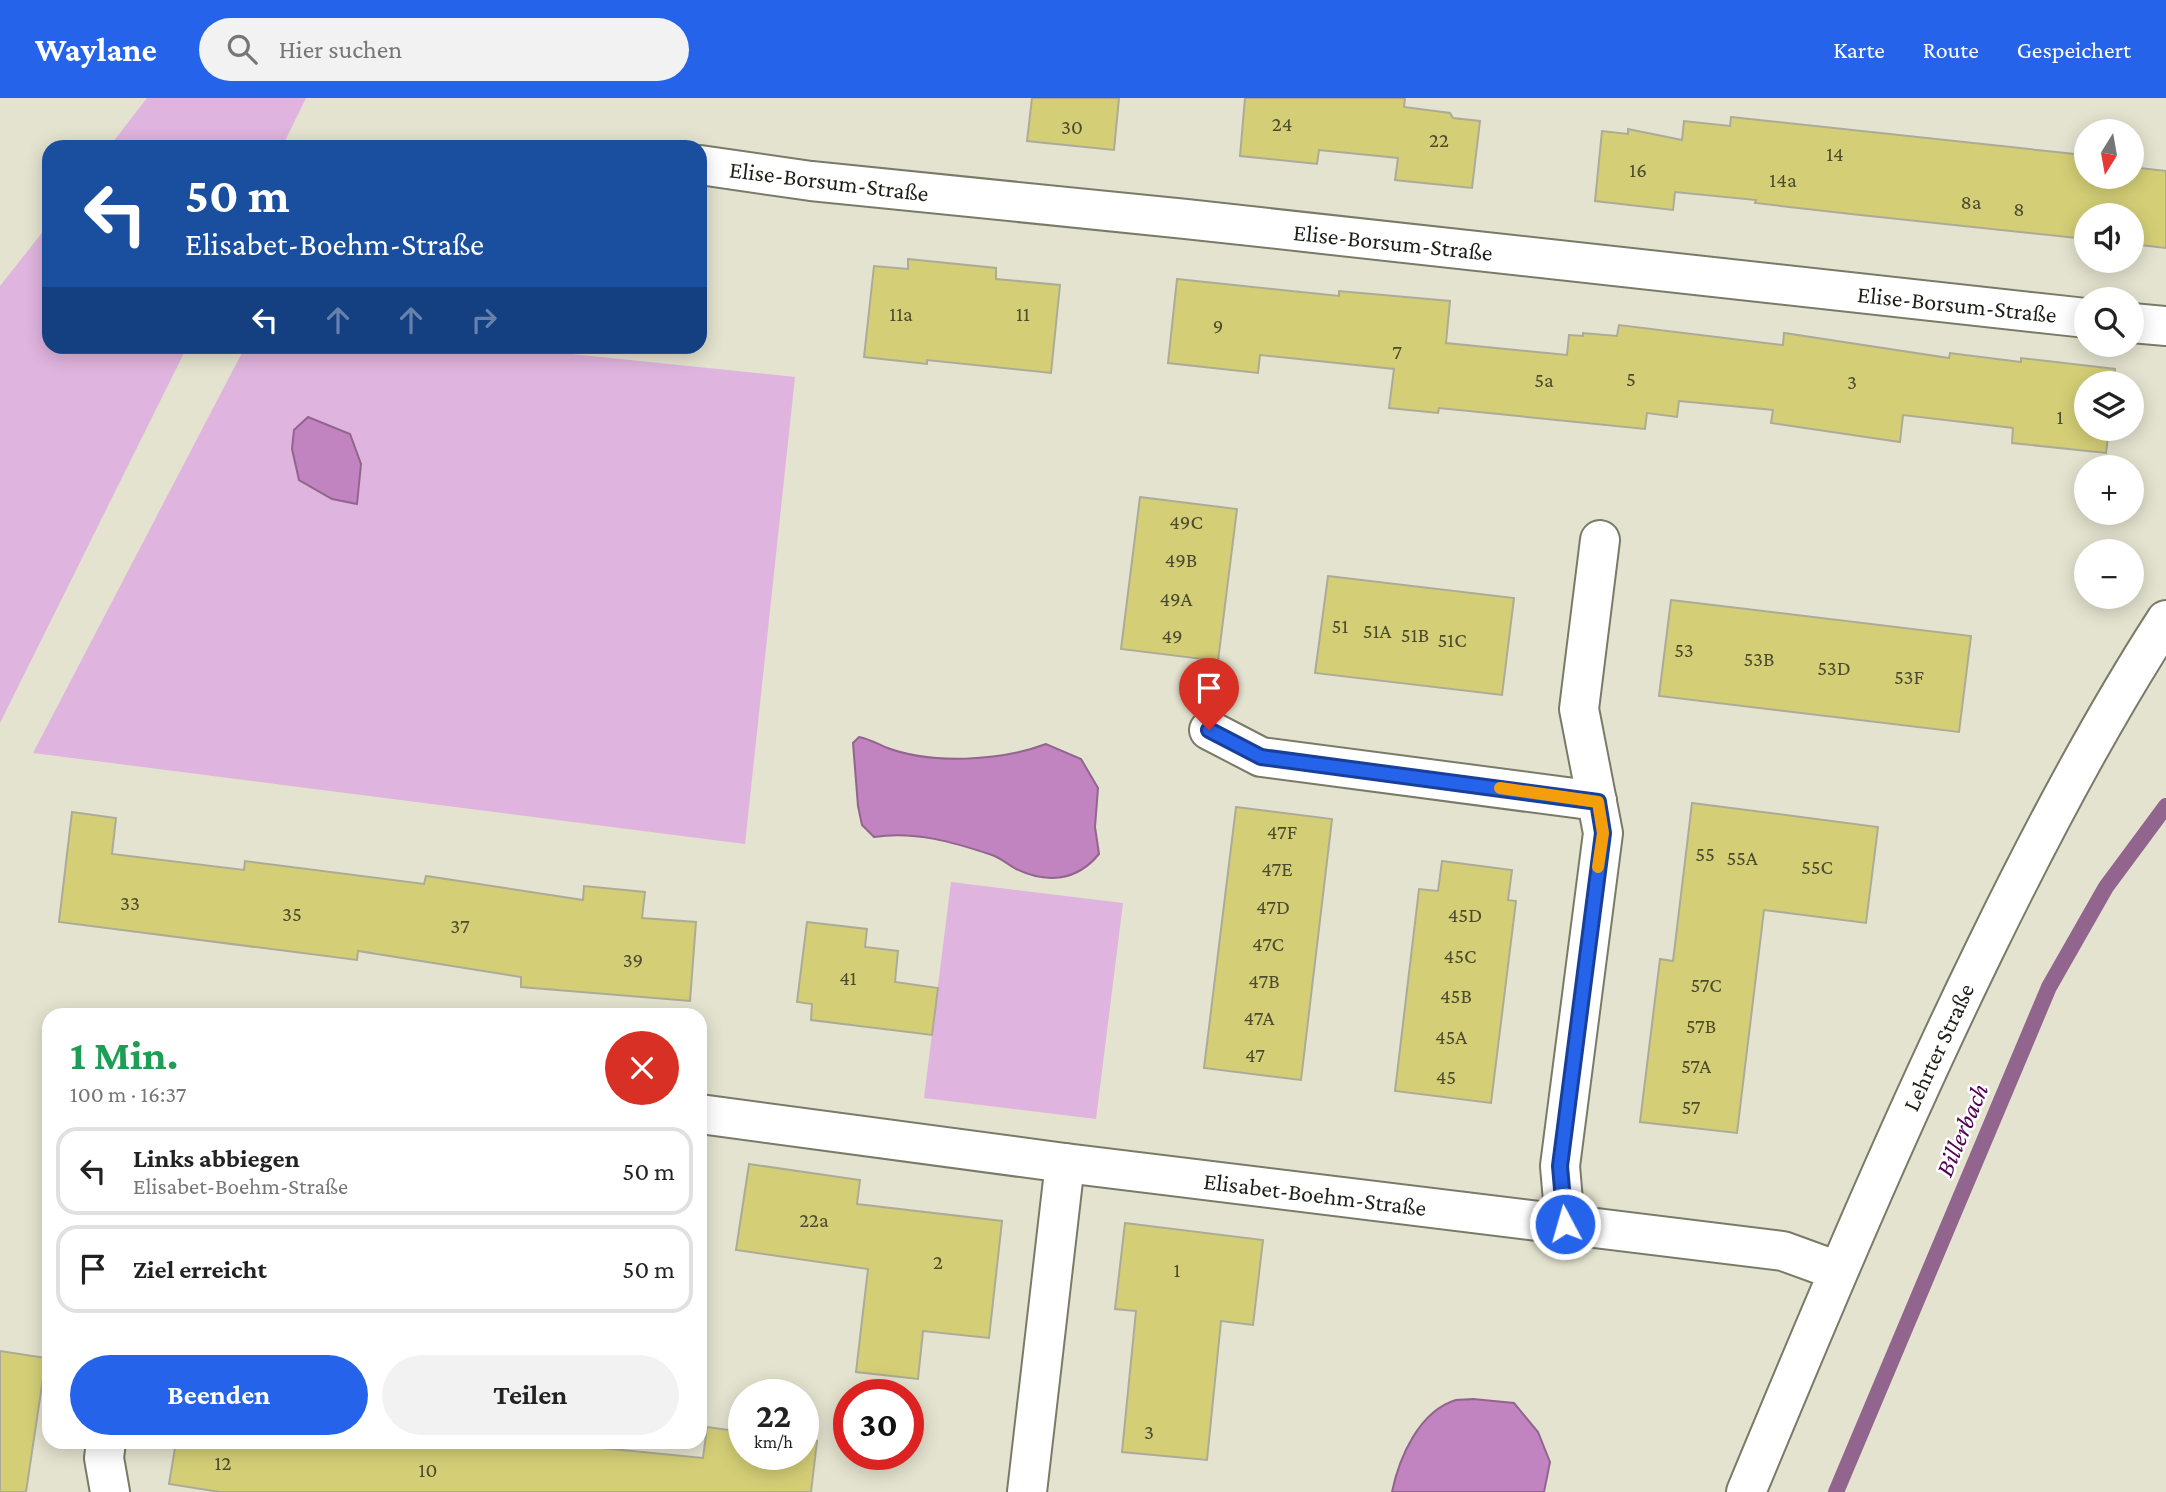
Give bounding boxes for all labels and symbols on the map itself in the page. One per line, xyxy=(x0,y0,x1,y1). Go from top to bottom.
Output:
house number: 24 xyxy=(1272,112,1292,136)
house number: 30 xyxy=(1061,115,1083,139)
north arrow xyxy=(2074,119,2144,189)
house number: 22 xyxy=(1429,128,1449,152)
house number: 14 xyxy=(1826,142,1844,166)
street label: Elise-Borsum-Straße xyxy=(728,155,930,207)
house number: 16 xyxy=(1629,158,1647,182)
house number: 14a xyxy=(1769,168,1797,192)
house number: 8a xyxy=(1960,190,1982,214)
house number: 8 xyxy=(2013,197,2025,221)
street label: Elise-Borsum-Straße xyxy=(1292,218,1494,266)
street label: Elise-Borsum-Straße xyxy=(1856,280,2058,328)
house number: 11a xyxy=(889,302,913,326)
house number: 11 xyxy=(1016,302,1030,326)
house number: 9 xyxy=(1213,314,1223,338)
house number: 7 xyxy=(1392,340,1402,364)
house number: 5 xyxy=(1626,367,1636,391)
house number: 5a xyxy=(1534,368,1554,392)
house number: 3 xyxy=(1847,370,1857,394)
house number: 1 xyxy=(2057,405,2064,429)
house number: 49C xyxy=(1169,510,1203,534)
house number: 49B xyxy=(1165,548,1197,572)
house number: 49A xyxy=(1160,587,1193,611)
house number: 51 xyxy=(1332,614,1348,638)
house number: 51A xyxy=(1363,619,1391,643)
house number: 51B xyxy=(1401,623,1429,647)
house number: 49 xyxy=(1161,624,1183,648)
house number: 51C xyxy=(1437,628,1467,652)
house number: 53 xyxy=(1674,638,1694,662)
house number: 53B xyxy=(1743,647,1775,671)
house number: 53D xyxy=(1817,656,1851,680)
pin xyxy=(1179,658,1239,730)
house number: 53F xyxy=(1894,665,1925,689)
house number: 47F xyxy=(1267,820,1298,844)
house number: 55 xyxy=(1695,842,1715,866)
house number: 55A xyxy=(1726,846,1758,870)
house number: 55C xyxy=(1801,855,1833,879)
house number: 47E xyxy=(1261,857,1293,881)
house number: 33 xyxy=(120,891,140,915)
house number: 47D xyxy=(1256,895,1290,919)
house number: 35 xyxy=(282,902,302,926)
house number: 45D xyxy=(1448,903,1482,927)
house number: 37 xyxy=(450,914,470,938)
house number: 47C xyxy=(1252,932,1284,956)
house number: 45C xyxy=(1444,944,1476,968)
house number: 39 xyxy=(623,948,643,972)
house number: 41 xyxy=(839,966,857,990)
house number: 47B xyxy=(1248,969,1280,993)
house number: 57C xyxy=(1690,973,1722,997)
street label: Lehrter Straße xyxy=(1897,979,1979,1115)
house number: 45B xyxy=(1440,984,1472,1008)
house number: 47A xyxy=(1243,1006,1275,1030)
house number: 57B xyxy=(1686,1014,1716,1038)
house number: 45A xyxy=(1435,1025,1467,1049)
house number: 47 xyxy=(1245,1043,1265,1067)
house number: 57A xyxy=(1681,1054,1711,1078)
house number: 45 xyxy=(1436,1065,1456,1089)
water label: Billerbach xyxy=(1929,1079,1995,1181)
house number: 57 xyxy=(1682,1095,1701,1119)
street label: Elisabet-Boehm-Straße xyxy=(1202,1167,1428,1221)
position arrow xyxy=(1528,1187,1602,1261)
house number: 22a xyxy=(799,1208,829,1232)
house number: 2 xyxy=(933,1250,943,1274)
house number: 1 xyxy=(1174,1258,1181,1282)
speed limit sign: 30 xyxy=(833,1379,924,1470)
house number: 3 xyxy=(1144,1420,1154,1444)
house number: 12 xyxy=(215,1451,231,1475)
house number: 10 xyxy=(419,1458,437,1482)

